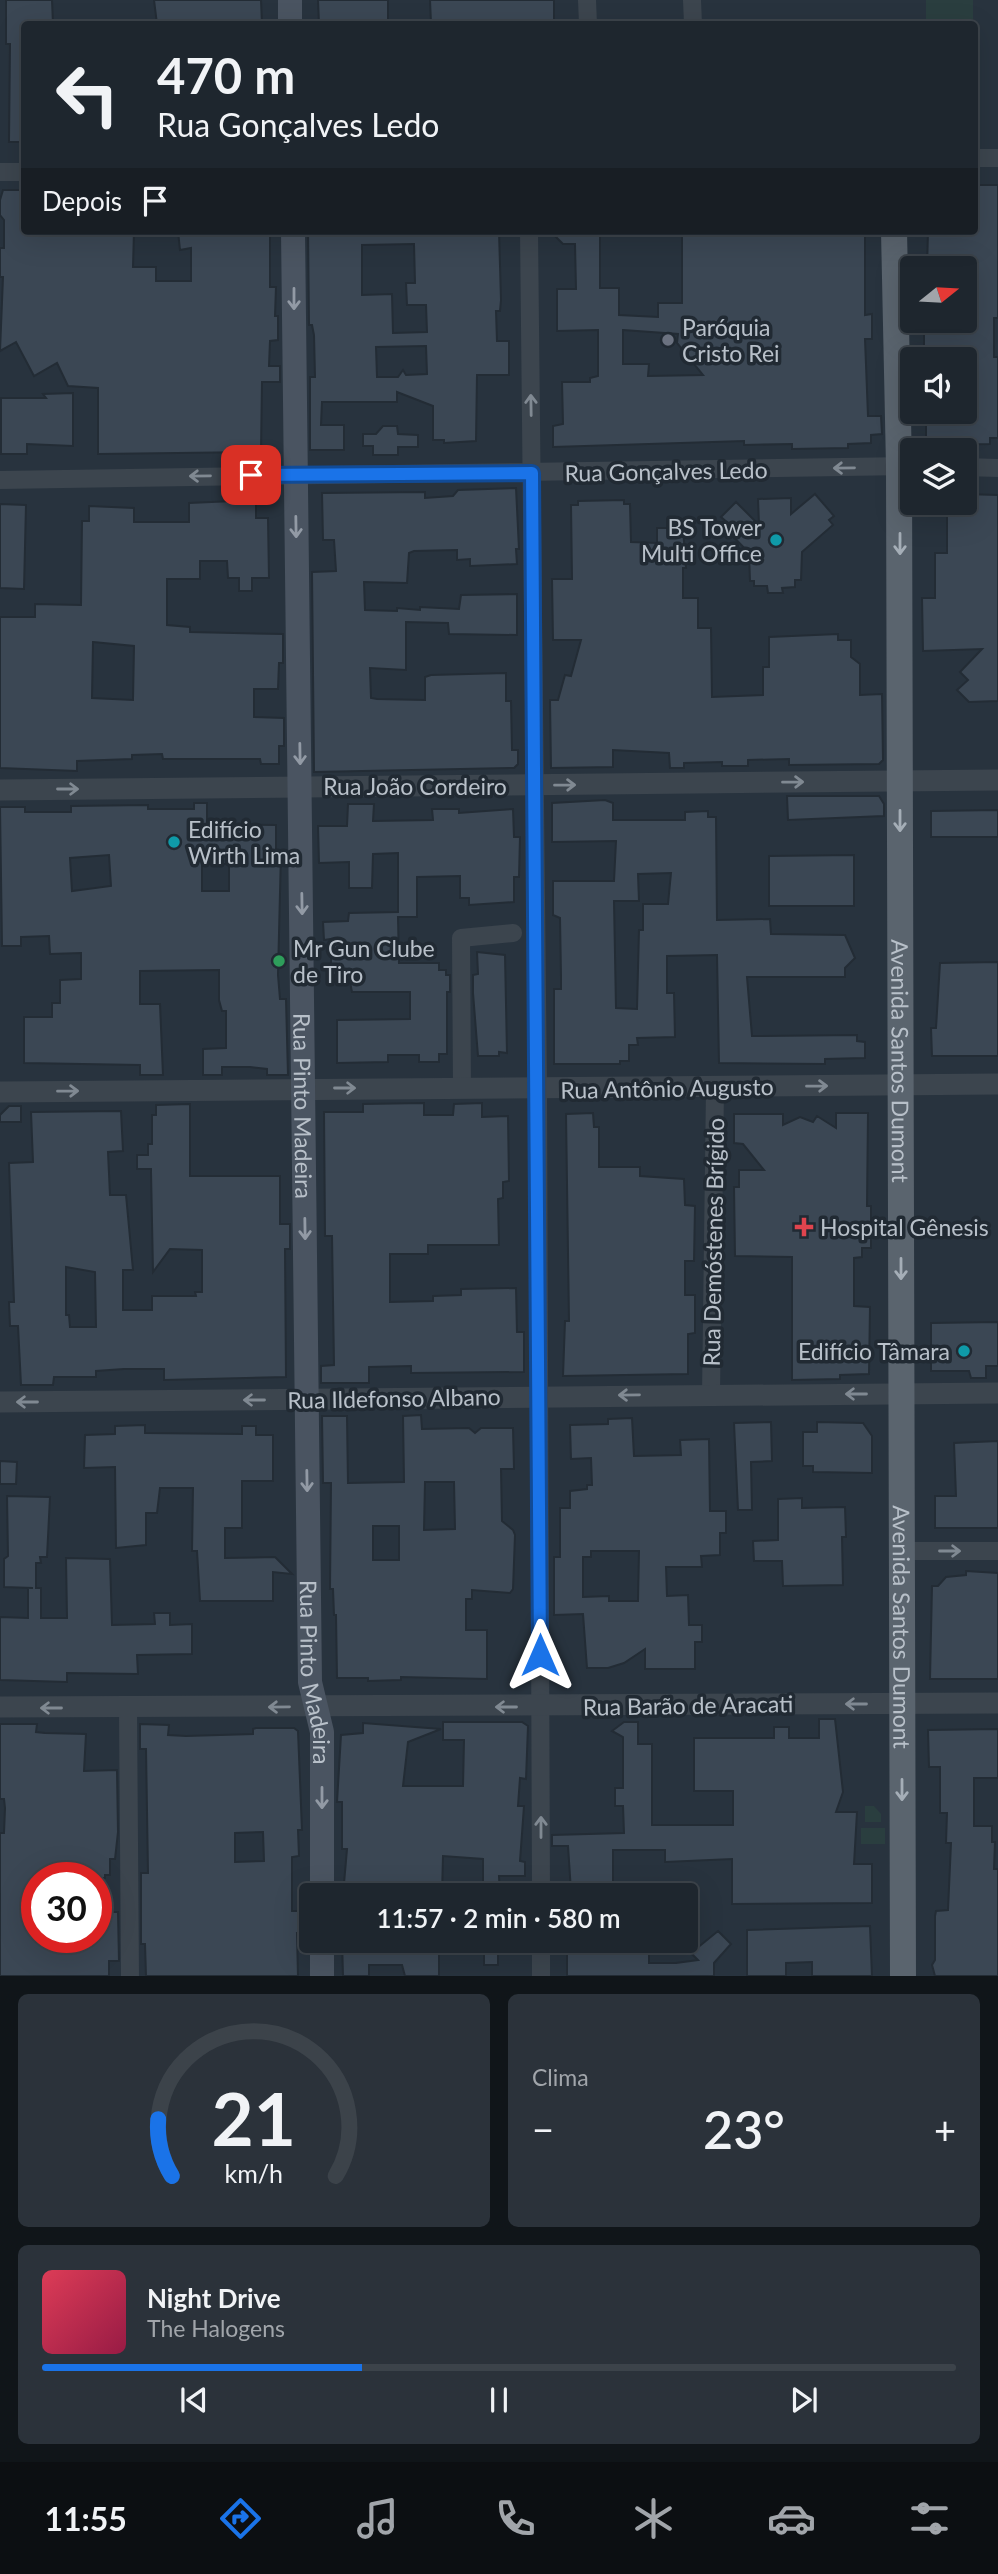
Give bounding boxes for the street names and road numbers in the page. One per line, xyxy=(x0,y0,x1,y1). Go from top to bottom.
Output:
street label: Rua Gonçalves Ledo xyxy=(564,455,768,487)
street label: Rua João Cordeiro xyxy=(323,772,507,800)
street label: Avenida Santos Dumont xyxy=(886,939,915,1184)
street label: Rua Pinto Madeira xyxy=(288,1013,318,1199)
street label: Rua Antônio Augusto xyxy=(560,1072,774,1104)
street label: Rua Demóstenes Brígido xyxy=(697,1118,729,1366)
street label: Rua Ildefonso Albano xyxy=(287,1382,501,1414)
street label: Avenida Santos Dumont xyxy=(888,1505,916,1750)
street label: Rua Pinto Madeira xyxy=(295,1580,336,1764)
street label: Rua Barão de Aracati xyxy=(583,1689,793,1721)

